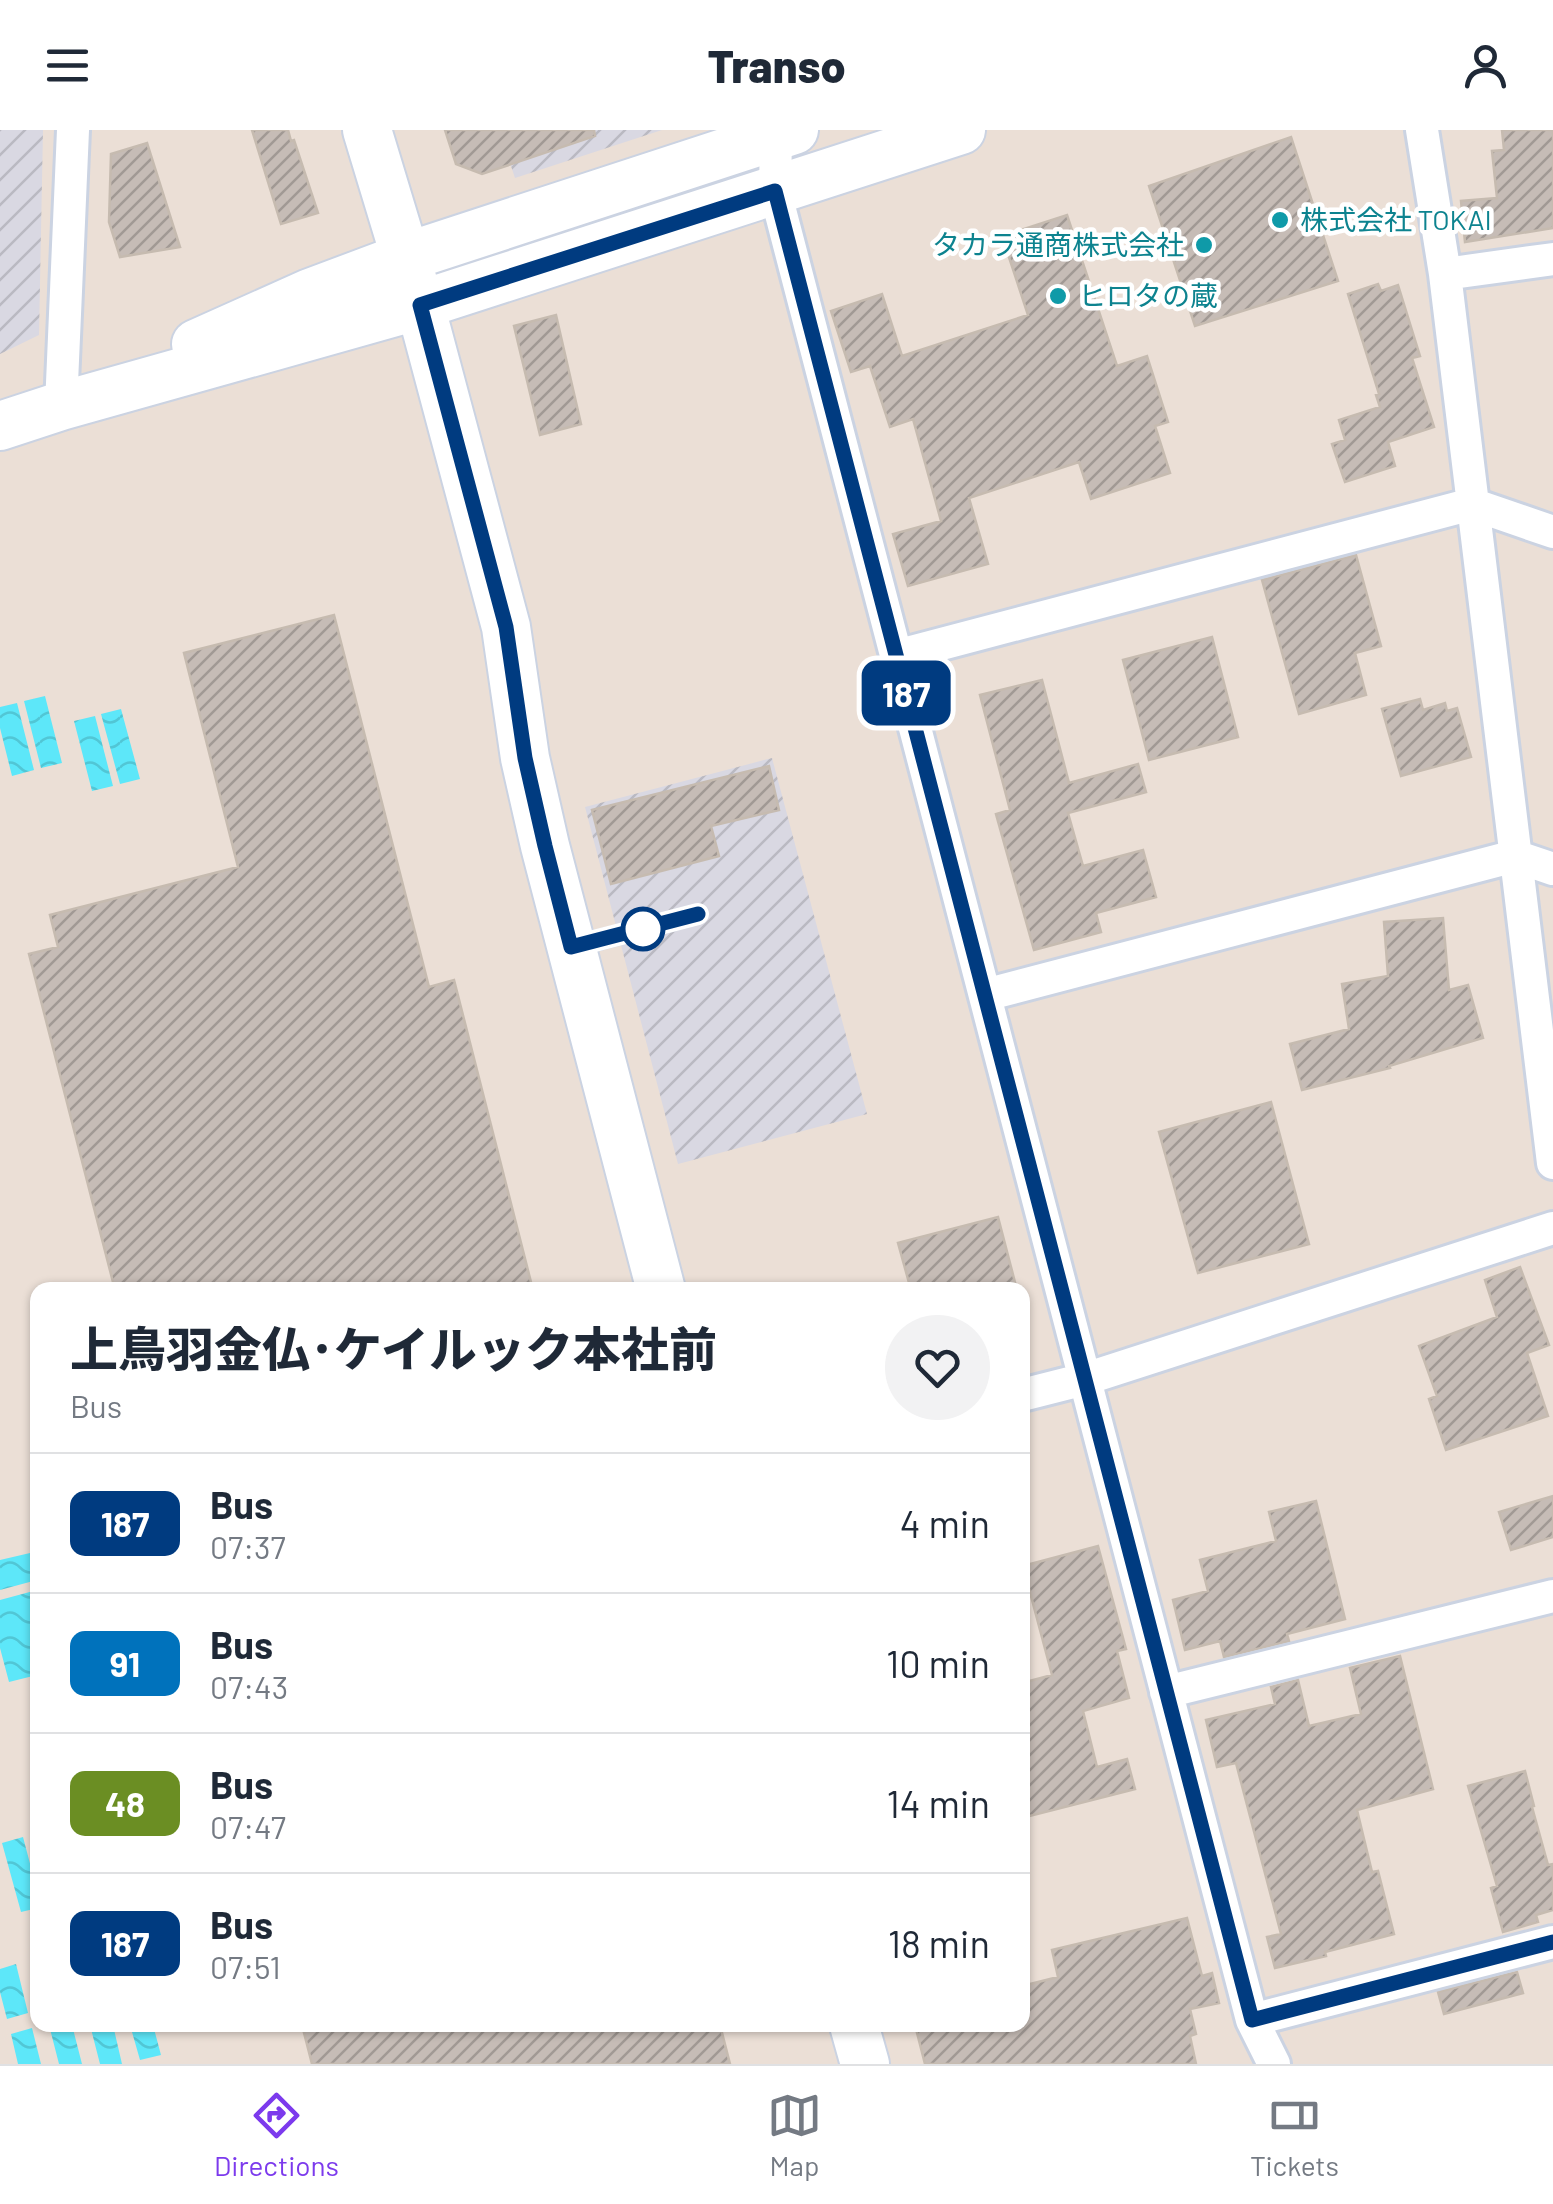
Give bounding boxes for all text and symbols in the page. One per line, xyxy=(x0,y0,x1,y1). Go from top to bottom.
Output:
icon: menu xyxy=(40,38,95,93)
text: Transo xyxy=(707,38,846,92)
icon: person xyxy=(1458,38,1513,93)
place label: 株式会社 TOKAI xyxy=(1300,202,1492,236)
marker: 株式会社 TOKAI xyxy=(1269,209,1291,231)
place label: タカラ通商株式会社 xyxy=(932,227,1184,261)
marker: タカラ通商株式会社 xyxy=(1193,234,1215,256)
place label: ヒロタの蔵 xyxy=(1078,278,1218,312)
marker: ヒロタの蔵 xyxy=(1047,285,1069,307)
line badge: 187 xyxy=(848,660,964,726)
text: 187 xyxy=(882,672,930,714)
unlabelled marker xyxy=(622,908,664,950)
button: heart xyxy=(885,1315,990,1420)
text: 上鳥羽金仏･ケイルック本社前 xyxy=(70,1319,717,1377)
text: Bus xyxy=(70,1386,122,1424)
text: Bus xyxy=(210,1481,273,1527)
text: 4 min xyxy=(900,1500,990,1546)
text: 187 xyxy=(101,1502,149,1544)
text: 07:37 xyxy=(210,1527,286,1565)
text: Bus xyxy=(210,1621,273,1667)
text: 10 min xyxy=(886,1640,990,1686)
text: 91 xyxy=(110,1642,140,1684)
text: 07:43 xyxy=(210,1667,288,1705)
text: Bus xyxy=(210,1761,273,1807)
text: 14 min xyxy=(887,1780,990,1826)
text: 48 xyxy=(105,1782,145,1824)
text: 07:47 xyxy=(210,1807,286,1845)
text: Bus xyxy=(210,1901,273,1947)
text: 18 min xyxy=(888,1920,990,1966)
text: 187 xyxy=(101,1922,149,1964)
text: 07:51 xyxy=(210,1947,281,1985)
tab: Directions xyxy=(214,2088,339,2182)
tab: Map xyxy=(767,2088,822,2182)
tab: Tickets xyxy=(1250,2088,1339,2182)

